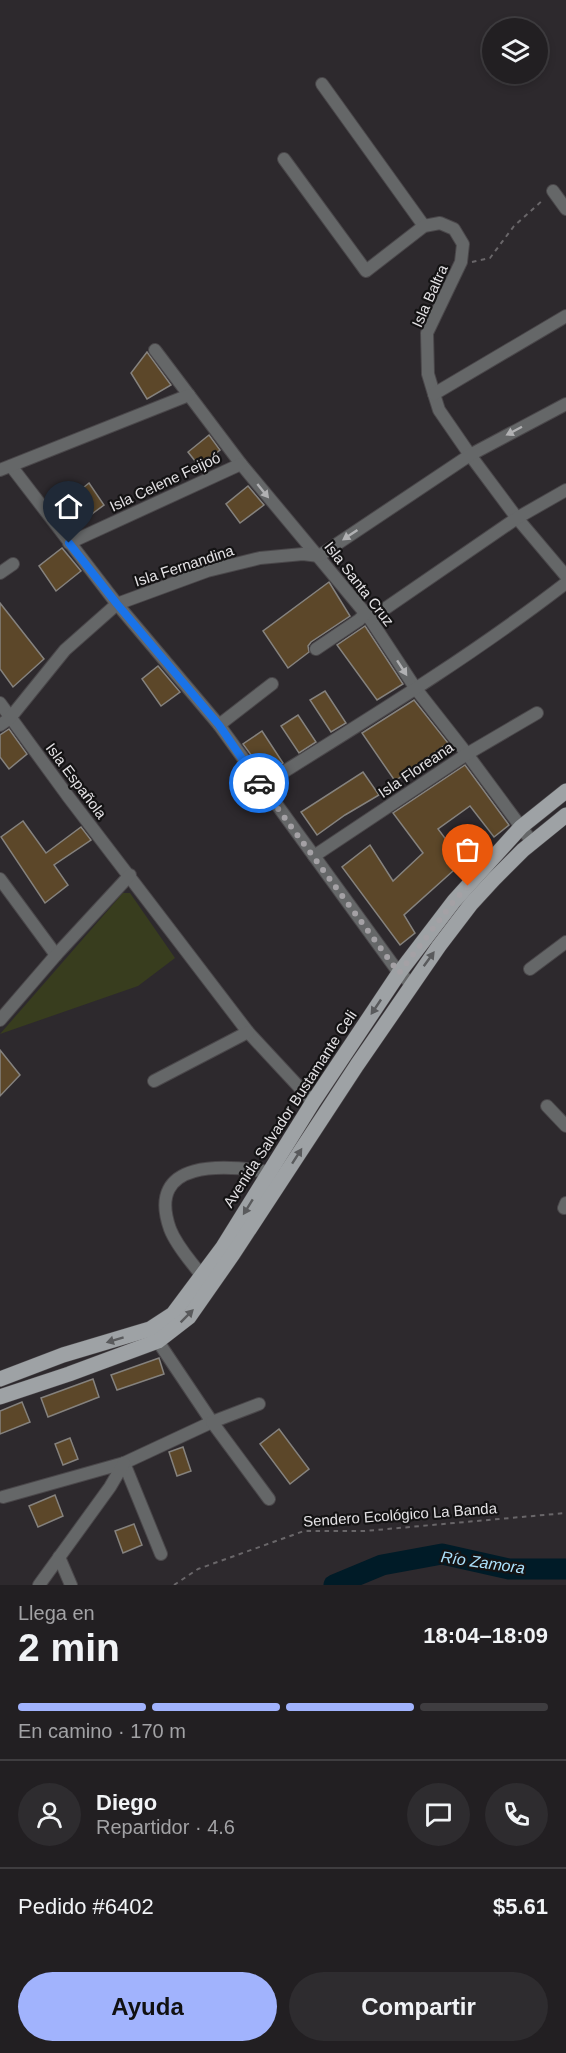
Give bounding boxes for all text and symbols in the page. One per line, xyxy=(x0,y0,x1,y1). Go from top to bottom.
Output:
map controls xyxy=(482,18,548,84)
button: layers xyxy=(482,18,548,84)
street label: Isla Baltra xyxy=(408,261,451,330)
one-way arrow xyxy=(506,426,523,436)
street label: Isla Celene Feijoó xyxy=(107,448,223,515)
pin xyxy=(43,481,94,543)
one-way arrow xyxy=(257,483,270,499)
icon: home xyxy=(52,490,85,523)
one-way arrow xyxy=(342,529,358,540)
street label: Isla Santa Cruz xyxy=(321,538,398,629)
street label: Isla Fernandina xyxy=(132,541,236,590)
one-way arrow xyxy=(396,660,407,676)
street label: Isla Floreana xyxy=(375,738,457,801)
street label: Isla Española xyxy=(43,740,111,822)
courier xyxy=(229,753,289,813)
icon: car xyxy=(243,767,276,800)
pin xyxy=(442,824,493,886)
icon: bag xyxy=(451,833,484,866)
one-way arrow xyxy=(423,952,435,968)
one-way arrow xyxy=(370,999,382,1015)
street label: Avenida Salvador Bustamante Celi xyxy=(219,1007,360,1210)
one-way arrow xyxy=(292,1148,303,1164)
one-way arrow xyxy=(242,1199,253,1215)
one-way arrow xyxy=(179,1310,193,1324)
one-way arrow xyxy=(106,1336,124,1345)
street label: Sendero Ecológico La Banda xyxy=(302,1499,498,1530)
water label: Río Zamora xyxy=(440,1548,526,1577)
text: Llega en xyxy=(18,1602,95,1624)
text: 18:04–18:09 xyxy=(423,1623,548,1648)
text: 2 min xyxy=(18,1626,120,1669)
text: En camino · 170 m xyxy=(18,1720,186,1742)
button: person xyxy=(18,1783,81,1846)
button: chat xyxy=(407,1783,470,1846)
button: phone xyxy=(485,1783,548,1846)
text: Diego xyxy=(96,1790,157,1815)
text: Repartidor · 4.6 xyxy=(96,1816,235,1838)
text: Pedido #6402 xyxy=(18,1894,154,1919)
text: $5.61 xyxy=(493,1894,548,1919)
button: Ayuda xyxy=(18,1972,277,2041)
button: Compartir xyxy=(289,1972,548,2041)

